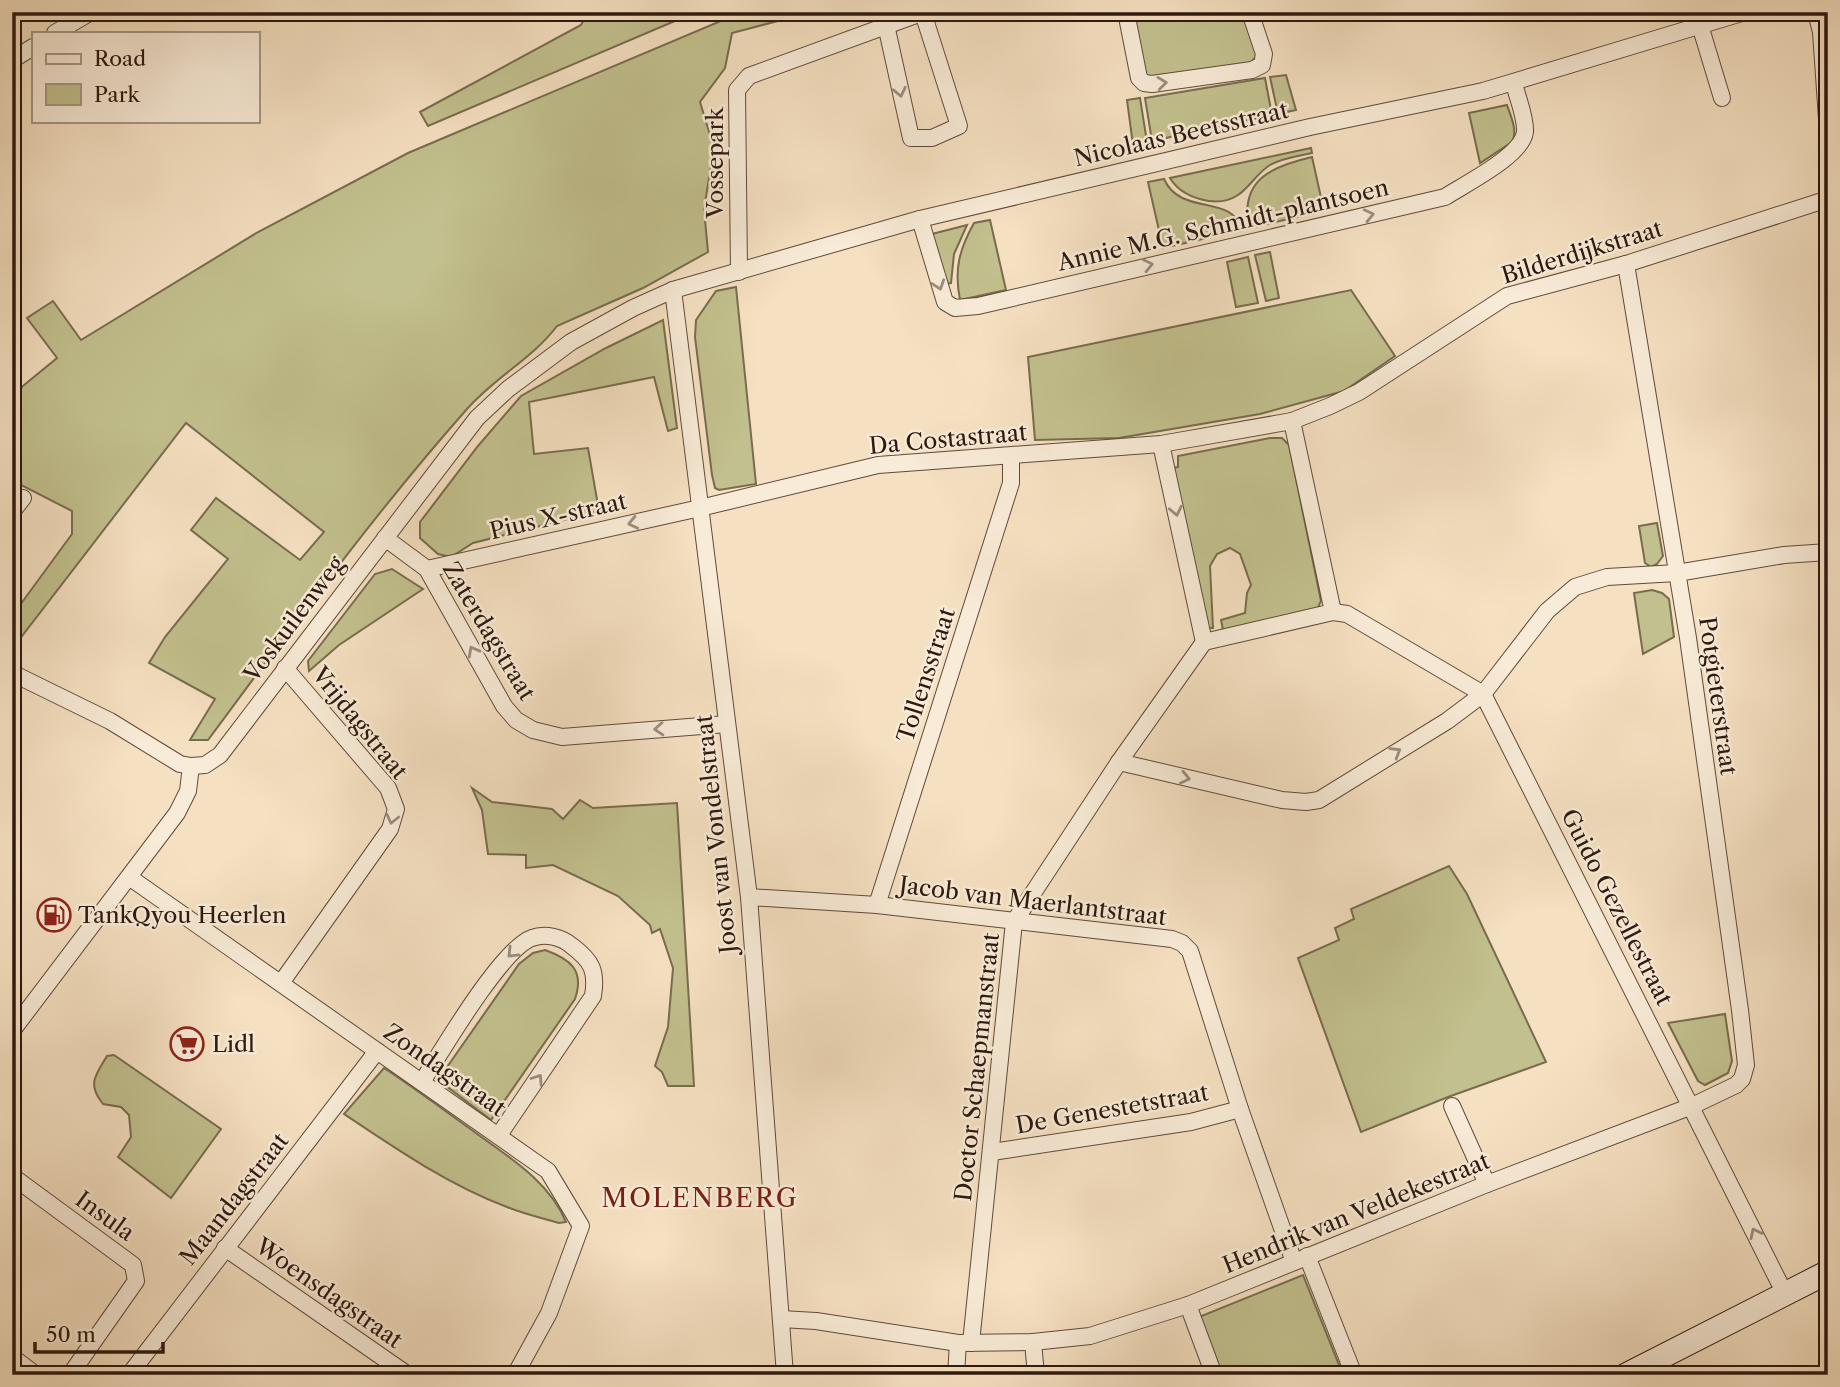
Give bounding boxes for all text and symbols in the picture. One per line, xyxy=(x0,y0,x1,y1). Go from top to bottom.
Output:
legend xyxy=(32,32,259,122)
text: Road xyxy=(94,46,146,71)
one-way arrow xyxy=(1156,75,1168,90)
text: Park xyxy=(94,82,140,107)
one-way arrow xyxy=(892,86,907,98)
street label: Nicolaas Beetsstraat xyxy=(1071,96,1291,172)
street label: Vossepark xyxy=(701,106,729,219)
street label: Annie M.G. Schmidt-plantsoen xyxy=(1054,173,1391,277)
one-way arrow xyxy=(1363,208,1375,223)
street label: Bilderdijkstraat xyxy=(1498,214,1666,290)
one-way arrow xyxy=(1142,259,1154,273)
one-way arrow xyxy=(931,278,945,290)
street label: Da Costastraat xyxy=(868,418,1028,460)
street label: Pius X-straat xyxy=(487,487,629,545)
one-way arrow xyxy=(1167,505,1182,517)
one-way arrow xyxy=(627,515,639,529)
street label: Voskuilenweg xyxy=(237,550,351,688)
street label: Zaterdagstraat xyxy=(437,557,541,705)
street label: Tollensstraat xyxy=(891,604,961,746)
street label: Potgieterstraat xyxy=(1693,615,1743,777)
one-way arrow xyxy=(468,646,481,659)
street label: Vrijdagstraat xyxy=(306,660,414,785)
street label: Joost van Vondelstraat xyxy=(690,713,743,958)
one-way arrow xyxy=(653,721,664,736)
one-way arrow xyxy=(1389,747,1402,760)
one-way arrow xyxy=(1179,770,1191,784)
street label: Guido Gezellestraat xyxy=(1555,804,1679,1010)
one-way arrow xyxy=(386,813,400,825)
street label: Jacob van Maerlantstraat xyxy=(895,870,1168,931)
fuel station icon: TankQyou Heerlen xyxy=(35,896,73,934)
place label: TankQyou Heerlen xyxy=(78,901,286,929)
street label: Doctor Schaepmanstraat xyxy=(949,931,1005,1203)
one-way arrow xyxy=(507,945,520,958)
street label: Zondagstraat xyxy=(379,1018,511,1122)
supermarket icon: Lidl xyxy=(168,1025,206,1063)
place label: Lidl xyxy=(212,1030,255,1058)
one-way arrow xyxy=(530,1073,543,1086)
street label: De Genestetstraat xyxy=(1013,1078,1211,1140)
street label: Maandagstraat xyxy=(174,1127,294,1271)
street label: Hendrik van Veldekestraat xyxy=(1218,1147,1494,1279)
district label: MOLENBERG xyxy=(601,1182,799,1214)
street label: Insula xyxy=(70,1185,141,1247)
one-way arrow xyxy=(1749,1228,1763,1240)
street label: Woensdagstraat xyxy=(249,1231,408,1354)
scale bar xyxy=(35,1310,163,1354)
text: 50 m xyxy=(46,1322,96,1347)

